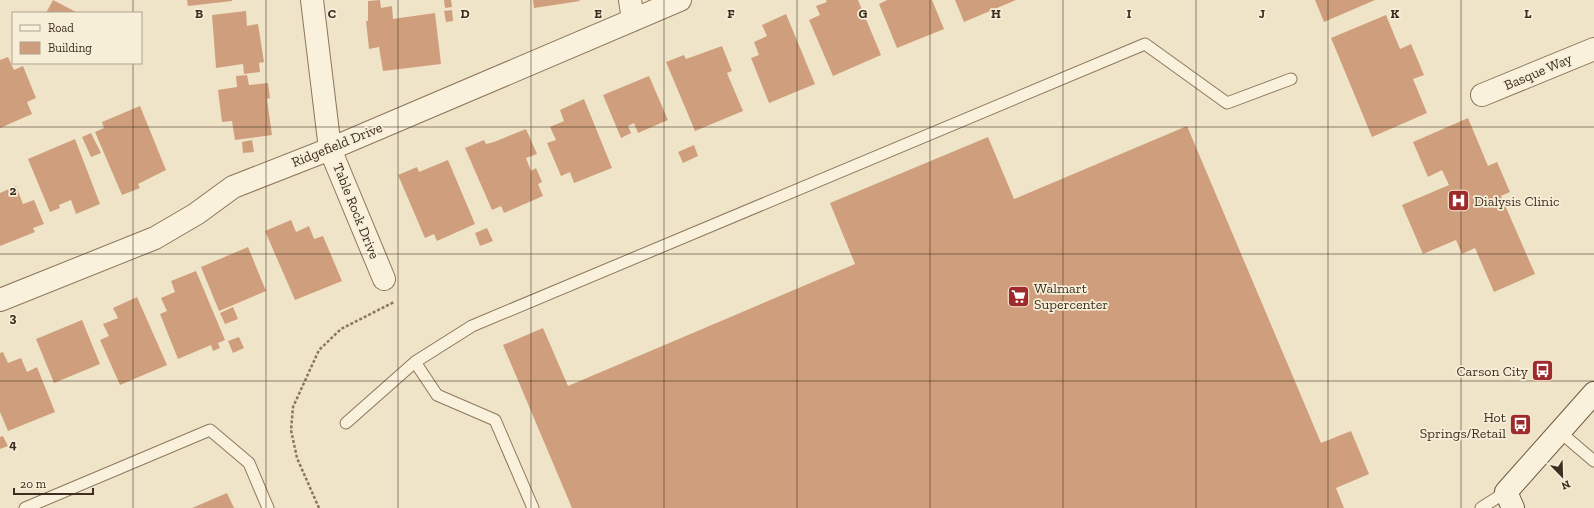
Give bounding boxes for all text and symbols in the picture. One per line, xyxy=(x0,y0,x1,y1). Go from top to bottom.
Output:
text: B xyxy=(195,6,203,21)
text: C xyxy=(328,6,336,21)
text: D xyxy=(460,6,470,21)
text: E xyxy=(594,6,602,21)
text: F xyxy=(727,6,735,21)
text: G xyxy=(859,6,868,21)
text: H xyxy=(991,6,1001,21)
text: I xyxy=(1127,6,1132,21)
text: J xyxy=(1259,6,1265,21)
text: K xyxy=(1391,6,1400,21)
text: L xyxy=(1524,6,1532,21)
legend xyxy=(12,12,142,64)
text: Road xyxy=(48,21,74,35)
text: Building xyxy=(48,41,92,55)
street label: Basque Way xyxy=(1502,50,1575,94)
street label: Ridgefield Drive xyxy=(289,119,385,171)
street label: Table Rock Drive xyxy=(329,161,383,262)
text: 2 xyxy=(10,183,17,198)
hospital icon: Dialysis Clinic xyxy=(1445,188,1471,214)
place label: Dialysis Clinic xyxy=(1474,193,1560,210)
place label: Walmart Supercenter xyxy=(1034,280,1108,313)
supermarket icon: Walmart Supercenter xyxy=(1006,283,1032,309)
text: 3 xyxy=(10,310,17,325)
bus stop icon: Carson City xyxy=(1530,358,1556,384)
place label: Carson City xyxy=(1456,363,1529,380)
place label: Hot Springs/Retail xyxy=(1420,409,1507,442)
bus stop icon: Hot Springs/Retail xyxy=(1508,412,1534,438)
text: 4 xyxy=(9,437,17,452)
north arrow xyxy=(1542,456,1582,496)
scale bar xyxy=(14,470,93,496)
text: 20 m xyxy=(20,477,47,491)
text: N xyxy=(1559,477,1572,493)

